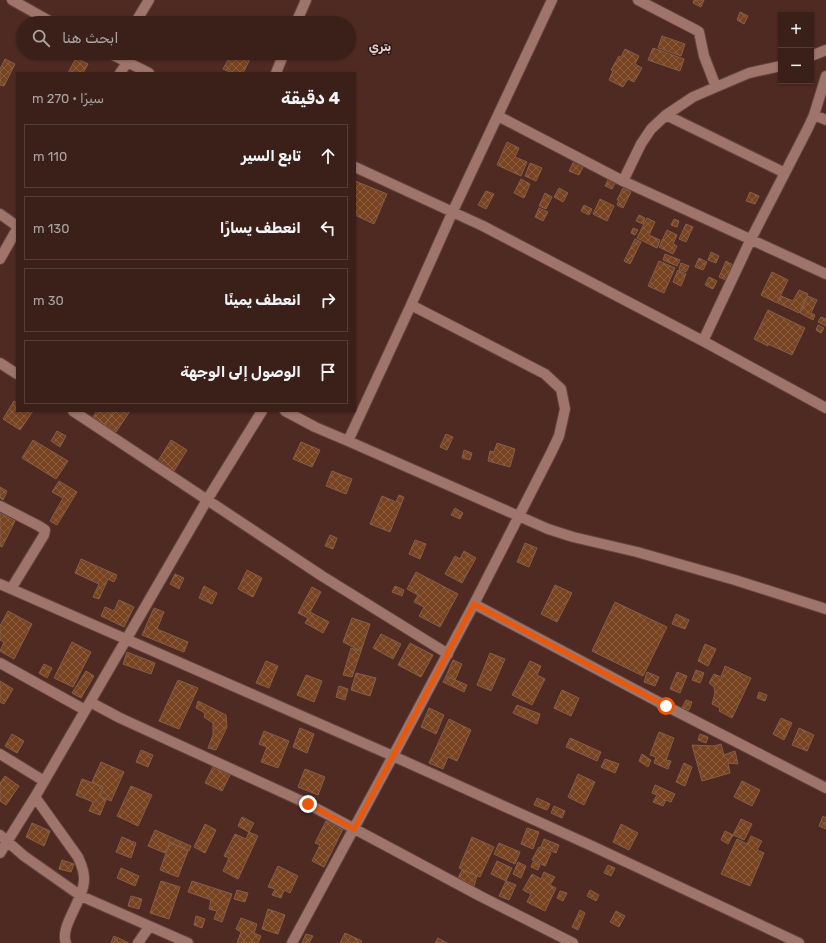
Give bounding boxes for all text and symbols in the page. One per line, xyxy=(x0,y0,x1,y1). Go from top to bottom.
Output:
map controls xyxy=(778,12,814,84)
button: + xyxy=(778,12,814,48)
search box xyxy=(16,16,356,60)
icon: search xyxy=(30,27,52,49)
text: ابحث هنا xyxy=(62,29,119,47)
district label: بتري xyxy=(369,40,391,55)
button: − xyxy=(778,48,814,84)
text: 4 دقيقة xyxy=(281,88,340,108)
text: سيرًا · 270 m xyxy=(32,91,104,106)
icon: ahead xyxy=(317,145,339,167)
text: تابع السير xyxy=(241,147,301,165)
text: 110 m xyxy=(33,149,67,164)
icon: left xyxy=(317,217,339,239)
text: انعطف يسارًا xyxy=(220,219,301,237)
text: 130 m xyxy=(33,221,69,236)
icon: right xyxy=(317,289,339,311)
text: انعطف يمينًا xyxy=(224,291,301,309)
text: 30 m xyxy=(33,293,64,308)
icon: arrive xyxy=(317,361,339,383)
text: الوصول إلى الوجهة xyxy=(180,363,301,381)
route start xyxy=(657,697,675,715)
route end xyxy=(299,795,317,813)

